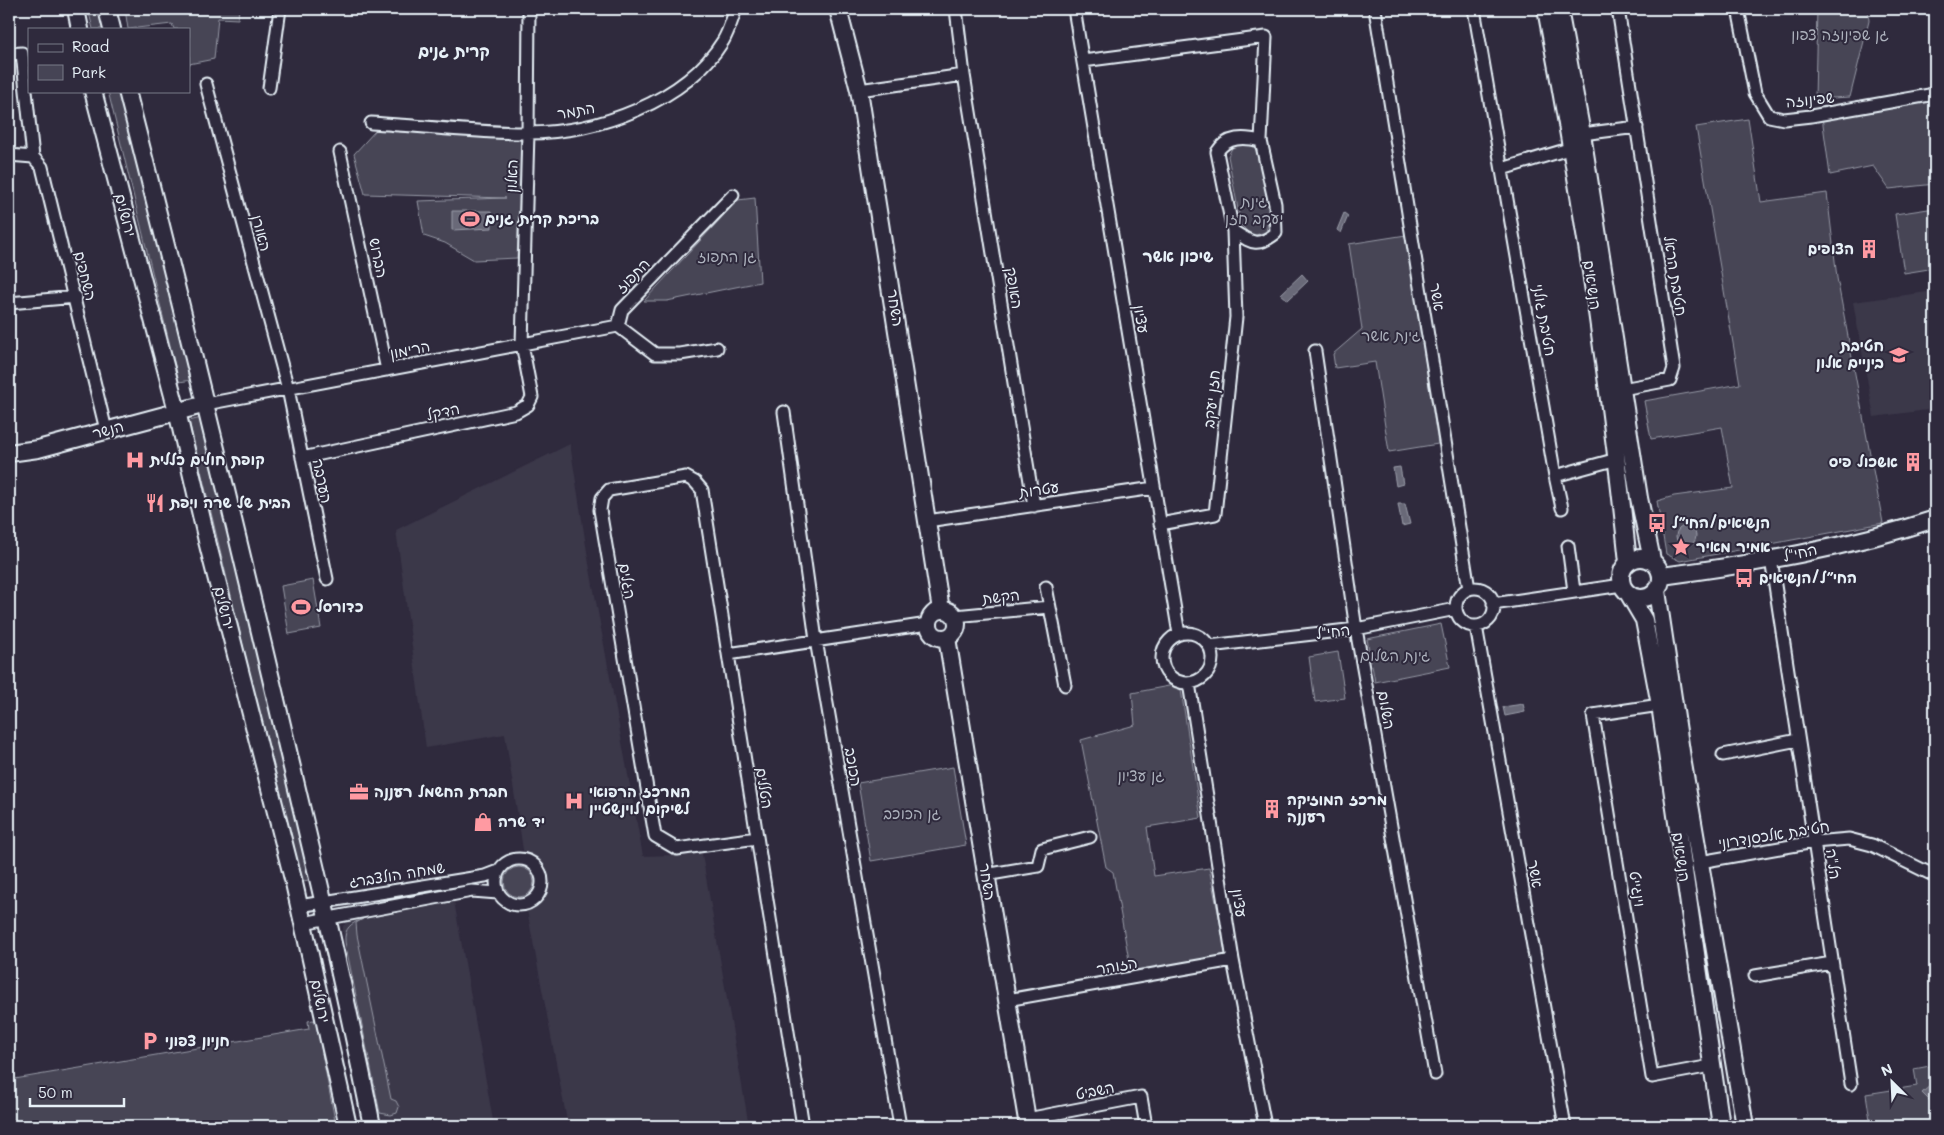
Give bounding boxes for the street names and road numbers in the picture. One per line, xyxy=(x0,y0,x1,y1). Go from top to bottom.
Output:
street label: שפינוזה xyxy=(1785,86,1836,111)
street label: התמר xyxy=(555,97,596,123)
street label: האלון xyxy=(500,159,522,193)
street label: ירושלים xyxy=(111,191,141,239)
street label: האורן xyxy=(248,212,276,253)
street label: חטיבת הראל xyxy=(1660,234,1692,318)
street label: הברוש xyxy=(365,236,393,280)
street label: השחפים xyxy=(70,249,102,303)
street label: התפוז xyxy=(611,254,654,297)
street label: הנשיאים xyxy=(1580,259,1606,311)
street label: האופק xyxy=(1002,265,1028,310)
street label: אשר xyxy=(1426,281,1450,312)
street label: חטיבת גולני xyxy=(1529,282,1561,358)
street label: השחר xyxy=(883,288,909,328)
street label: עציון xyxy=(1130,303,1154,335)
street label: הרימון xyxy=(388,335,432,364)
street label: חזן יעקב xyxy=(1198,369,1224,429)
street label: הדקל xyxy=(424,398,461,424)
street label: הנשר xyxy=(90,415,126,443)
street label: הערבה xyxy=(309,457,337,505)
street label: עטרות xyxy=(1017,476,1061,502)
street label: החי"ל xyxy=(1781,538,1819,566)
street label: הגלים xyxy=(615,561,641,601)
street label: ירושלים xyxy=(210,584,240,632)
street label: הקשת xyxy=(980,584,1021,608)
street label: החי"ל xyxy=(1315,619,1351,643)
street label: השלום xyxy=(1374,689,1400,731)
street label: הכוכב xyxy=(841,746,867,788)
street label: הטללים xyxy=(752,766,778,810)
street label: חטיבת אלכסנדרוני xyxy=(1717,815,1831,853)
street label: הנשיאים xyxy=(1669,831,1695,883)
street label: הל"ה xyxy=(1822,847,1846,880)
street label: שמחה הולצברג xyxy=(347,857,447,891)
street label: אשר xyxy=(1524,858,1548,889)
street label: השחר xyxy=(975,862,1001,902)
street label: וינגייט xyxy=(1625,869,1651,908)
street label: עציון xyxy=(1228,887,1252,919)
street label: הזוהר xyxy=(1095,952,1139,978)
street label: ירושלים xyxy=(307,977,335,1024)
street label: השביט xyxy=(1074,1076,1116,1104)

